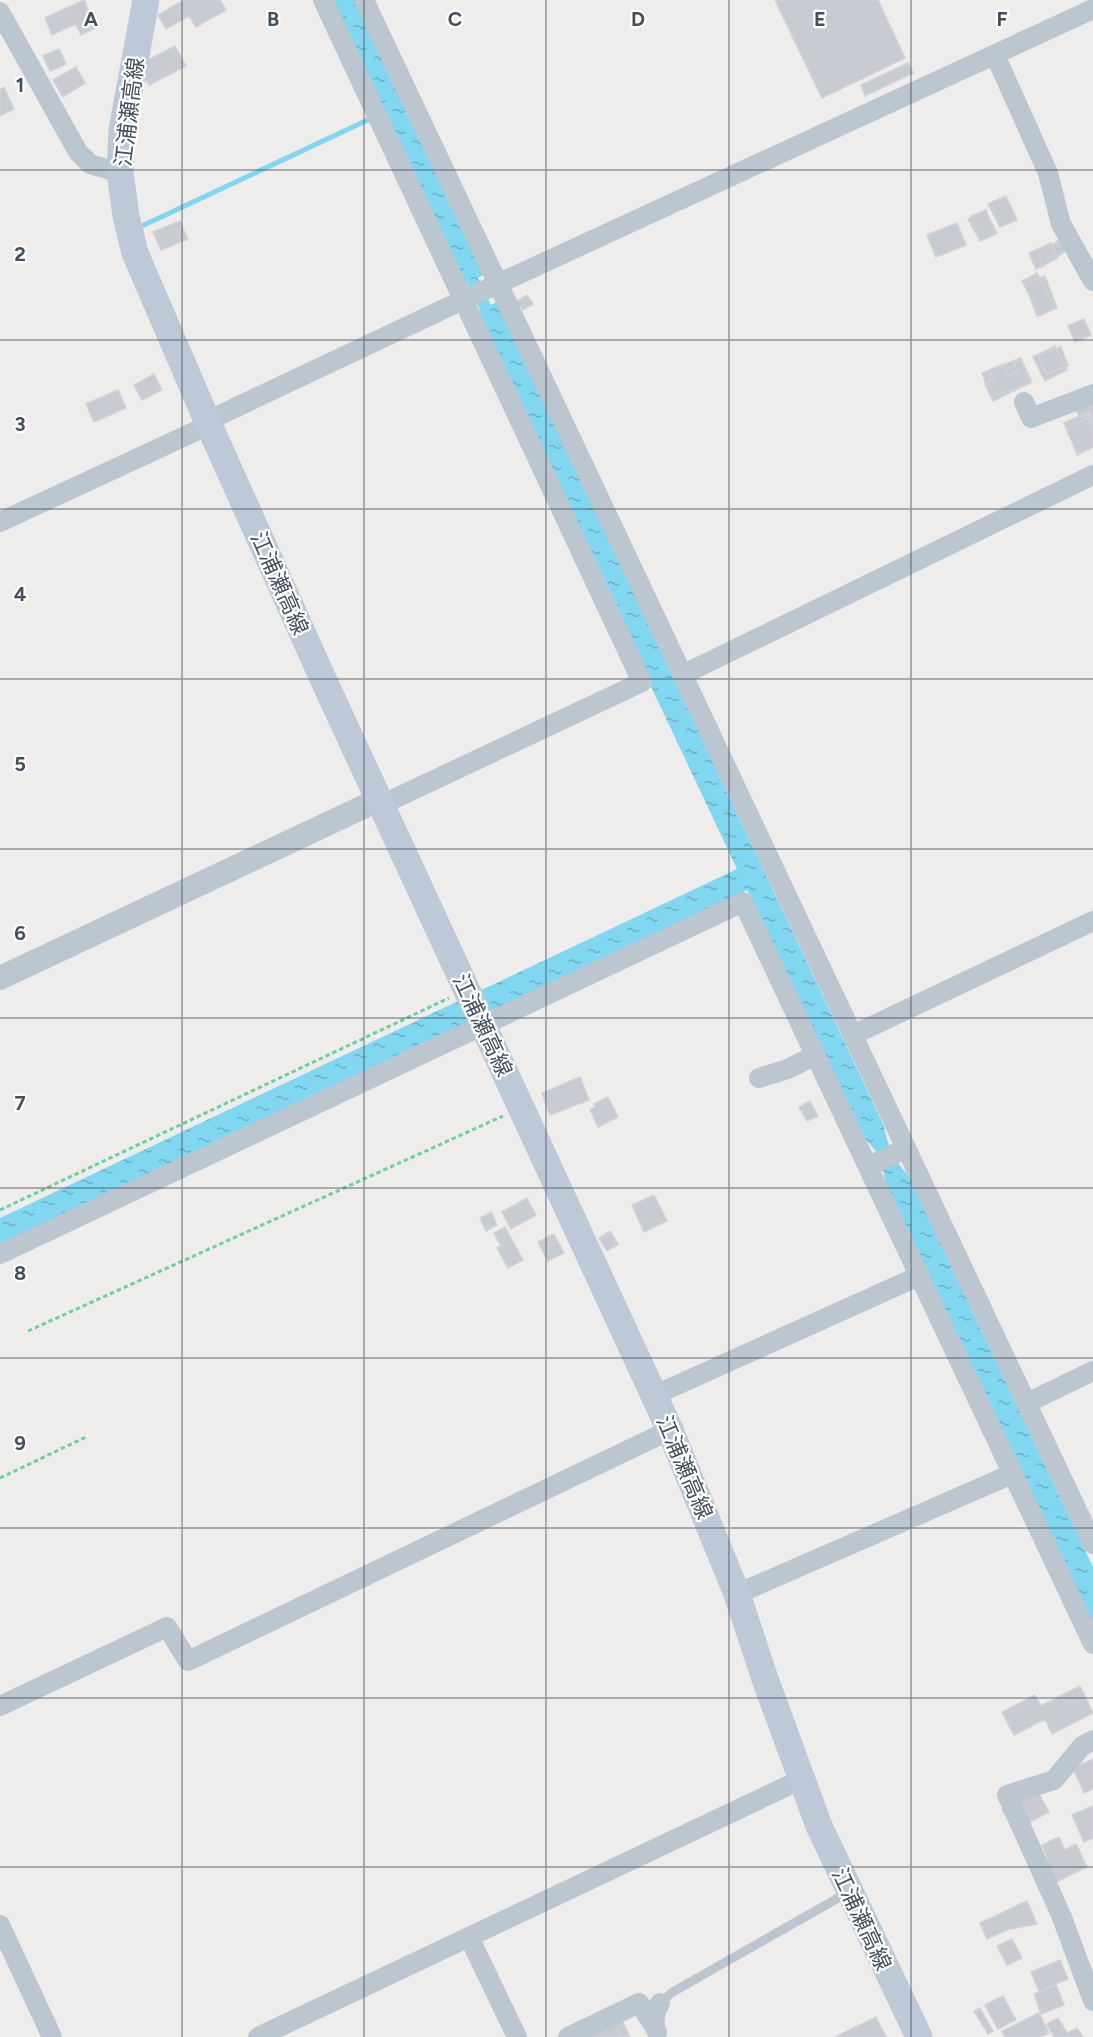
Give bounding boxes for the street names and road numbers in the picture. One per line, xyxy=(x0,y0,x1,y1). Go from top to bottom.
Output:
street label: 江浦瀬高線 xyxy=(109,56,150,168)
street label: 江浦瀬高線 xyxy=(245,527,314,639)
street label: 江浦瀬高線 xyxy=(447,970,518,1081)
street label: 江浦瀬高線 xyxy=(651,1411,718,1523)
street label: 江浦瀬高線 xyxy=(826,1864,897,1975)

